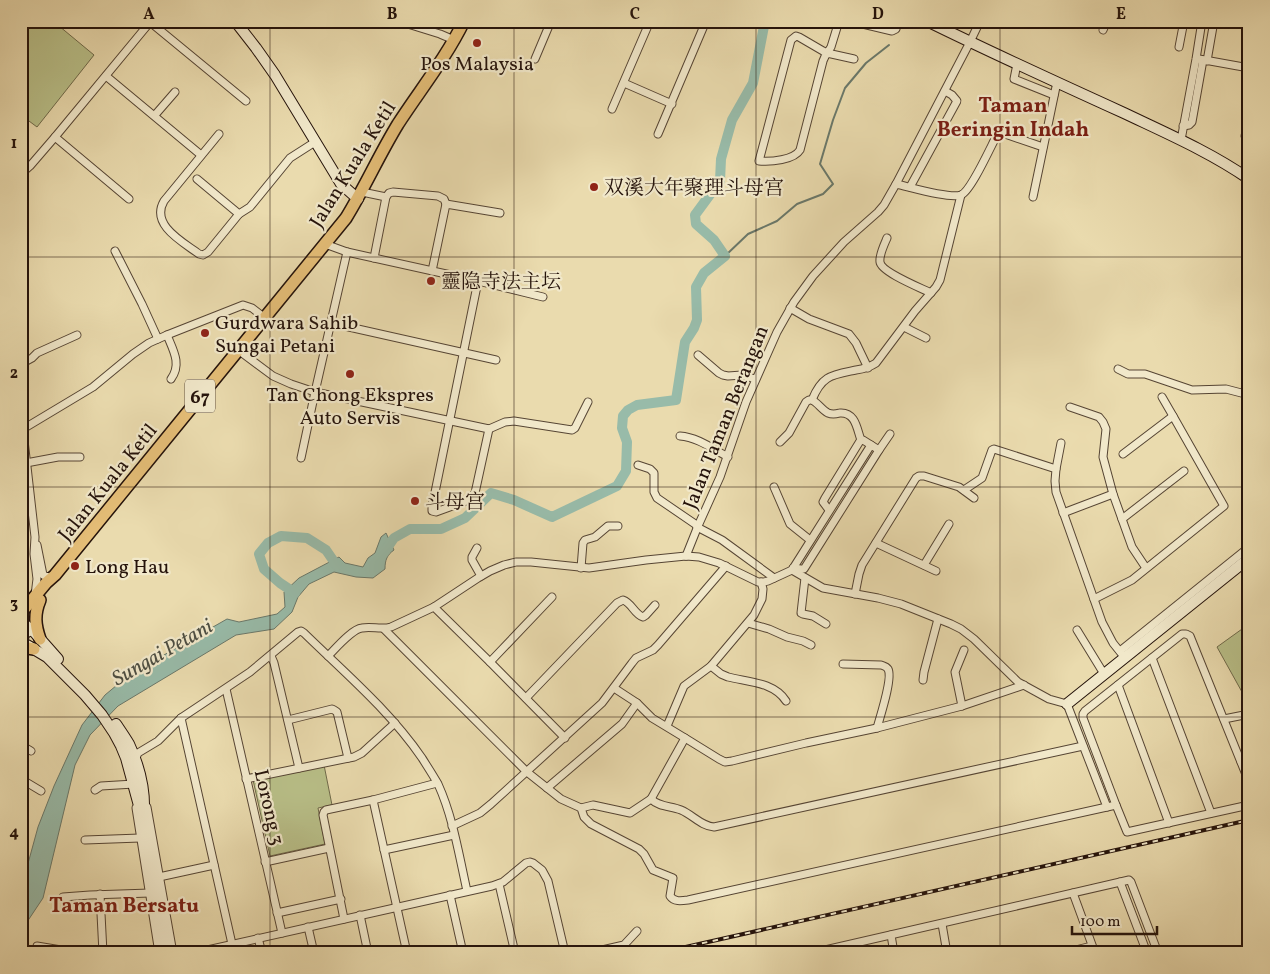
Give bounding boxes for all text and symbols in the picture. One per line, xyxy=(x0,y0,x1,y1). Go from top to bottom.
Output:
text: A xyxy=(143,4,155,26)
text: B xyxy=(387,4,398,26)
text: C xyxy=(630,4,640,26)
text: D xyxy=(872,4,884,26)
text: E xyxy=(1116,4,1126,26)
marker: Pos Malaysia xyxy=(471,37,483,49)
place label: Pos Malaysia xyxy=(420,51,534,79)
district label: Taman Beringin Indah xyxy=(937,92,1090,145)
street label: Jalan Kuala Ketil xyxy=(304,96,404,234)
text: 1 xyxy=(11,133,17,155)
place label: 双溪大年聚理斗母宫 xyxy=(604,175,784,203)
marker: 双溪大年聚理斗母宫 xyxy=(588,181,600,193)
place label: 靈隐寺法主坛 xyxy=(441,269,561,297)
marker: 靈隐寺法主坛 xyxy=(425,275,437,287)
place label: Gurdwara Sahib Sungai Petani xyxy=(215,310,358,361)
street label: Jalan Taman Berangan xyxy=(677,321,777,514)
marker: Gurdwara Sahib Sungai Petani xyxy=(199,327,211,339)
text: 2 xyxy=(10,363,18,385)
marker: Tan Chong Ekspres Auto Servis xyxy=(344,368,356,380)
road number: 67 xyxy=(185,380,215,412)
place label: Tan Chong Ekspres Auto Servis xyxy=(266,382,434,433)
street label: Jalan Kuala Ketil xyxy=(52,418,165,548)
place label: 斗母宫 xyxy=(425,489,485,517)
marker: 斗母宫 xyxy=(409,495,421,507)
place label: Long Hau xyxy=(85,554,169,582)
marker: Long Hau xyxy=(69,560,81,572)
text: 3 xyxy=(10,593,18,615)
water label: Sungai Petani xyxy=(107,612,219,694)
street label: Lorong 3 xyxy=(246,767,290,848)
text: 4 xyxy=(9,822,19,844)
district label: Taman Bersatu xyxy=(49,892,199,921)
scale bar xyxy=(1072,904,1158,936)
text: 100 m xyxy=(1080,912,1120,933)

